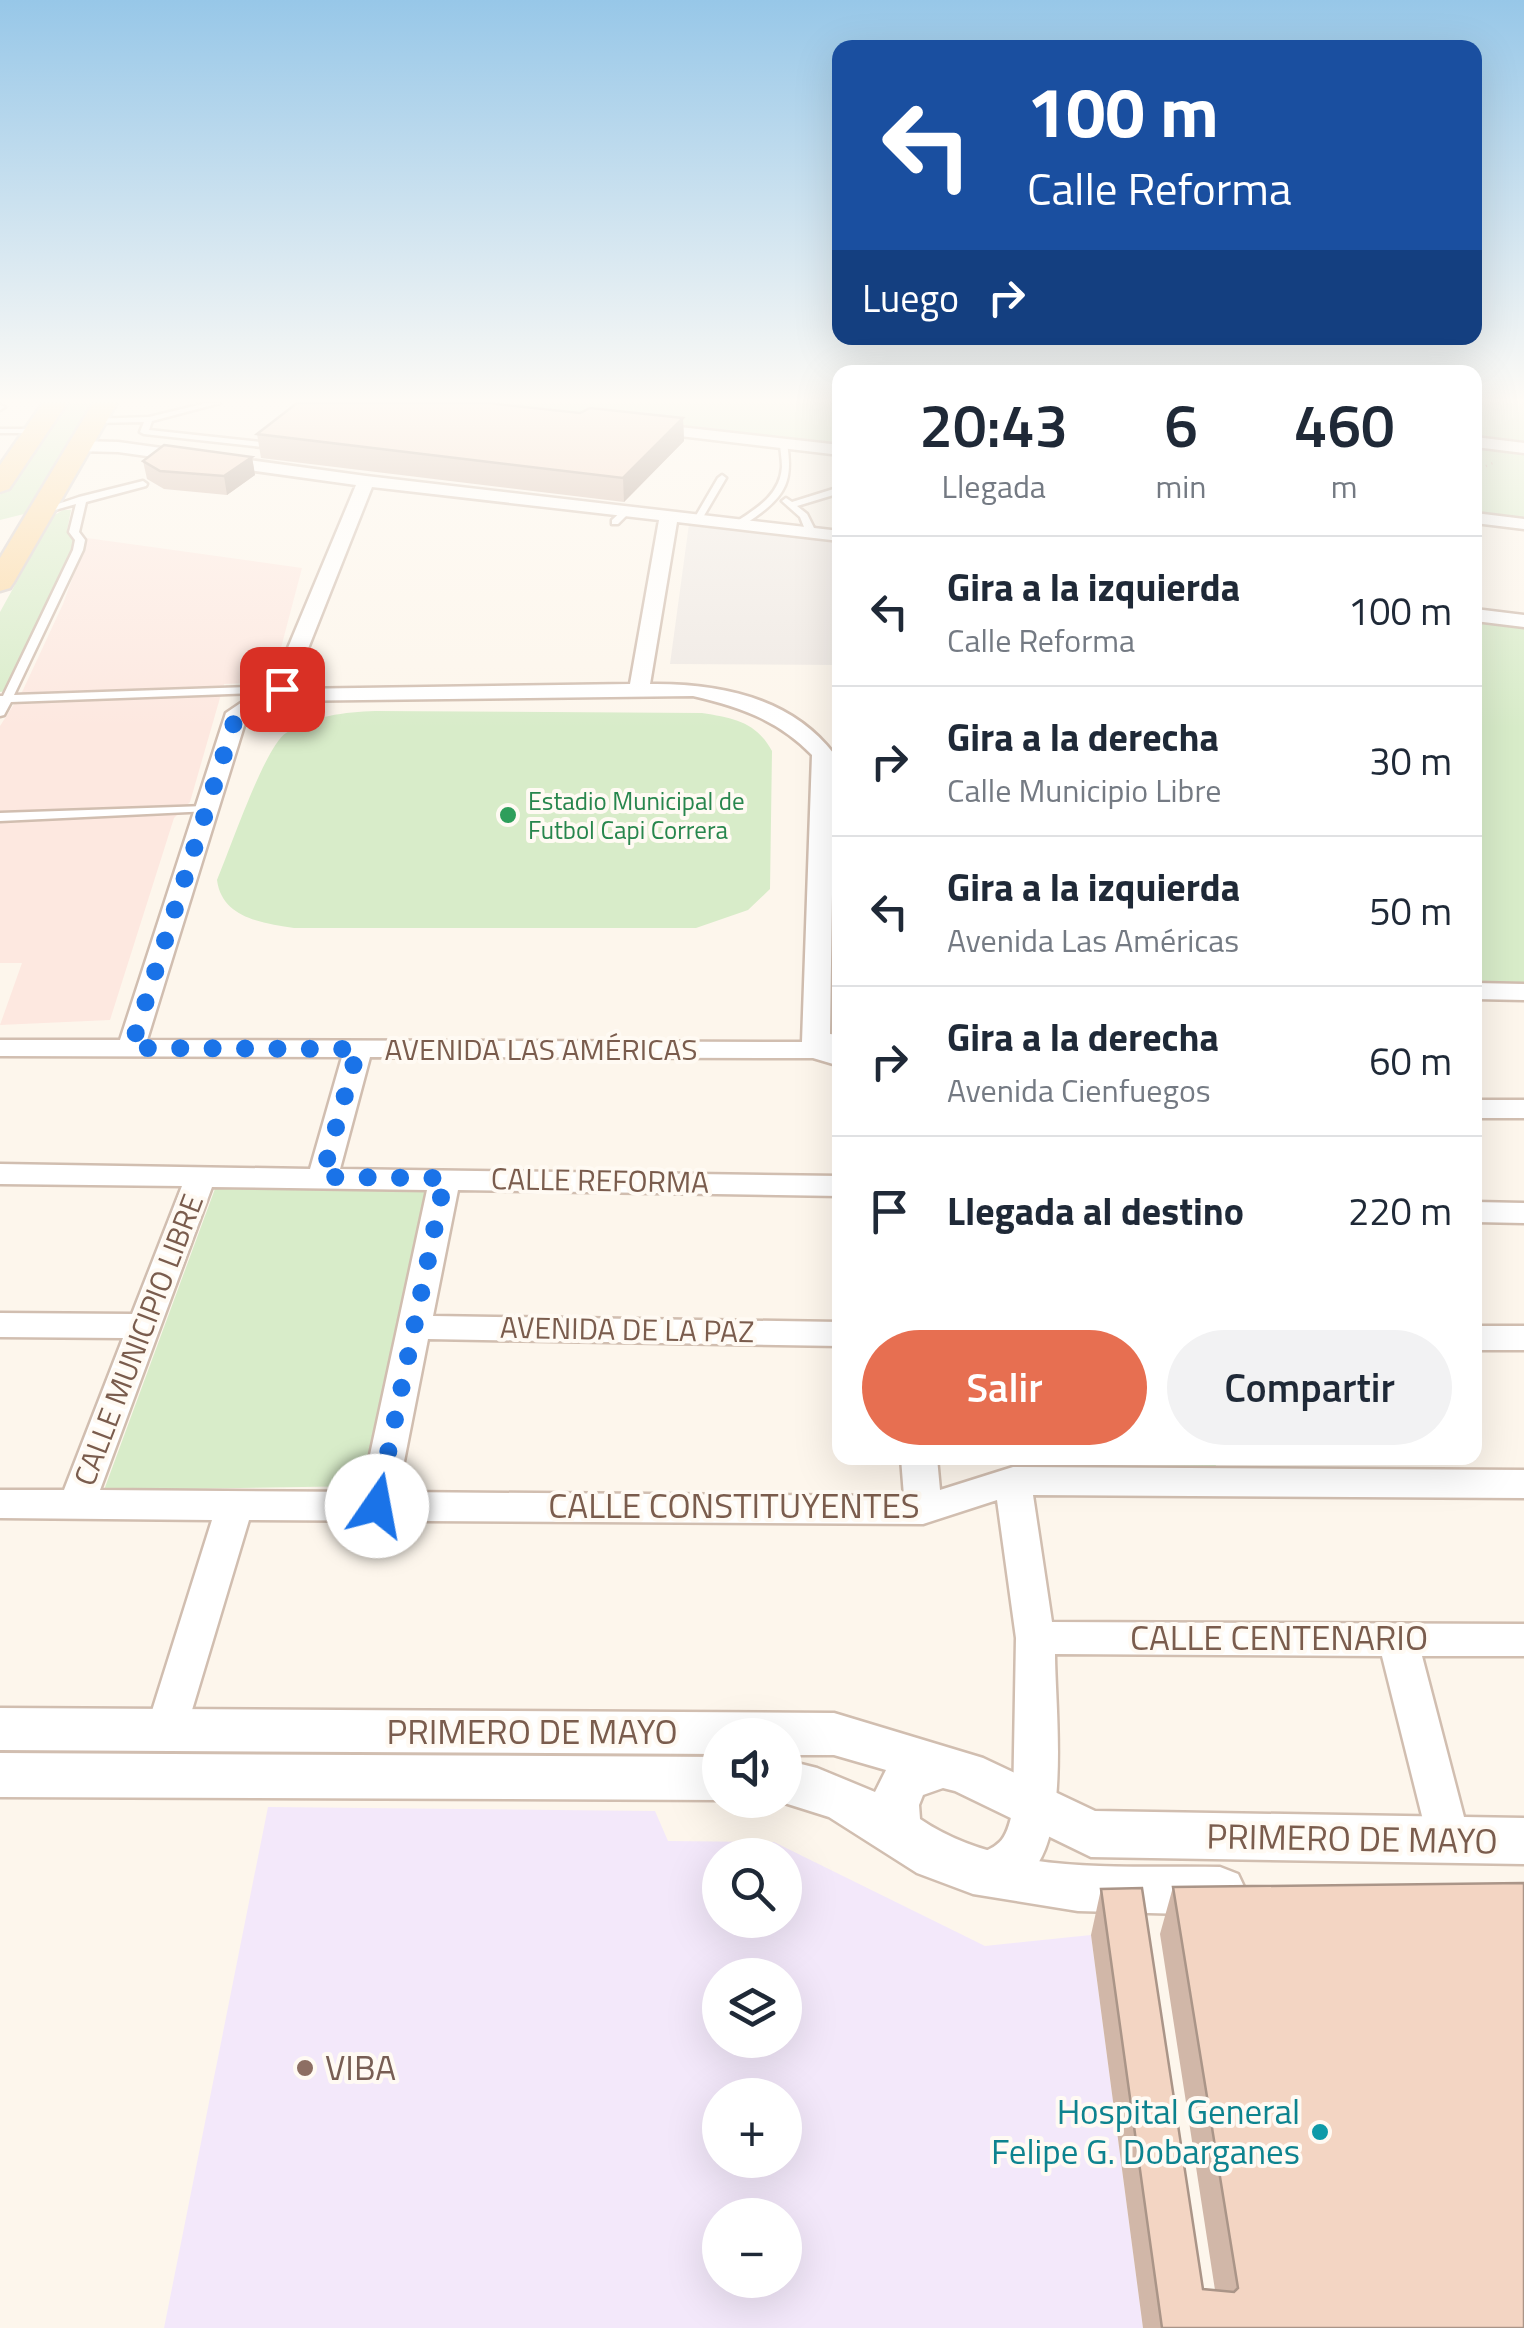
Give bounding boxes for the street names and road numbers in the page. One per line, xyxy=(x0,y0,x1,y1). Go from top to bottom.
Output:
street label: AVENIDA LAS AMÉRICAS xyxy=(385,1026,697,1072)
street label: CALLE REFORMA xyxy=(491,1155,710,1205)
street label: CALLE MUNICIPIO LIBRE xyxy=(61,1187,215,1492)
street label: AVENIDA DE LA PAZ xyxy=(499,1304,755,1354)
street label: CALLE CONSTITUYENTES xyxy=(548,1478,920,1532)
street label: CALLE CENTENARIO xyxy=(1130,1610,1428,1664)
street label: PRIMERO DE MAYO xyxy=(386,1704,678,1758)
street label: PRIMERO DE MAYO xyxy=(1206,1808,1498,1868)

